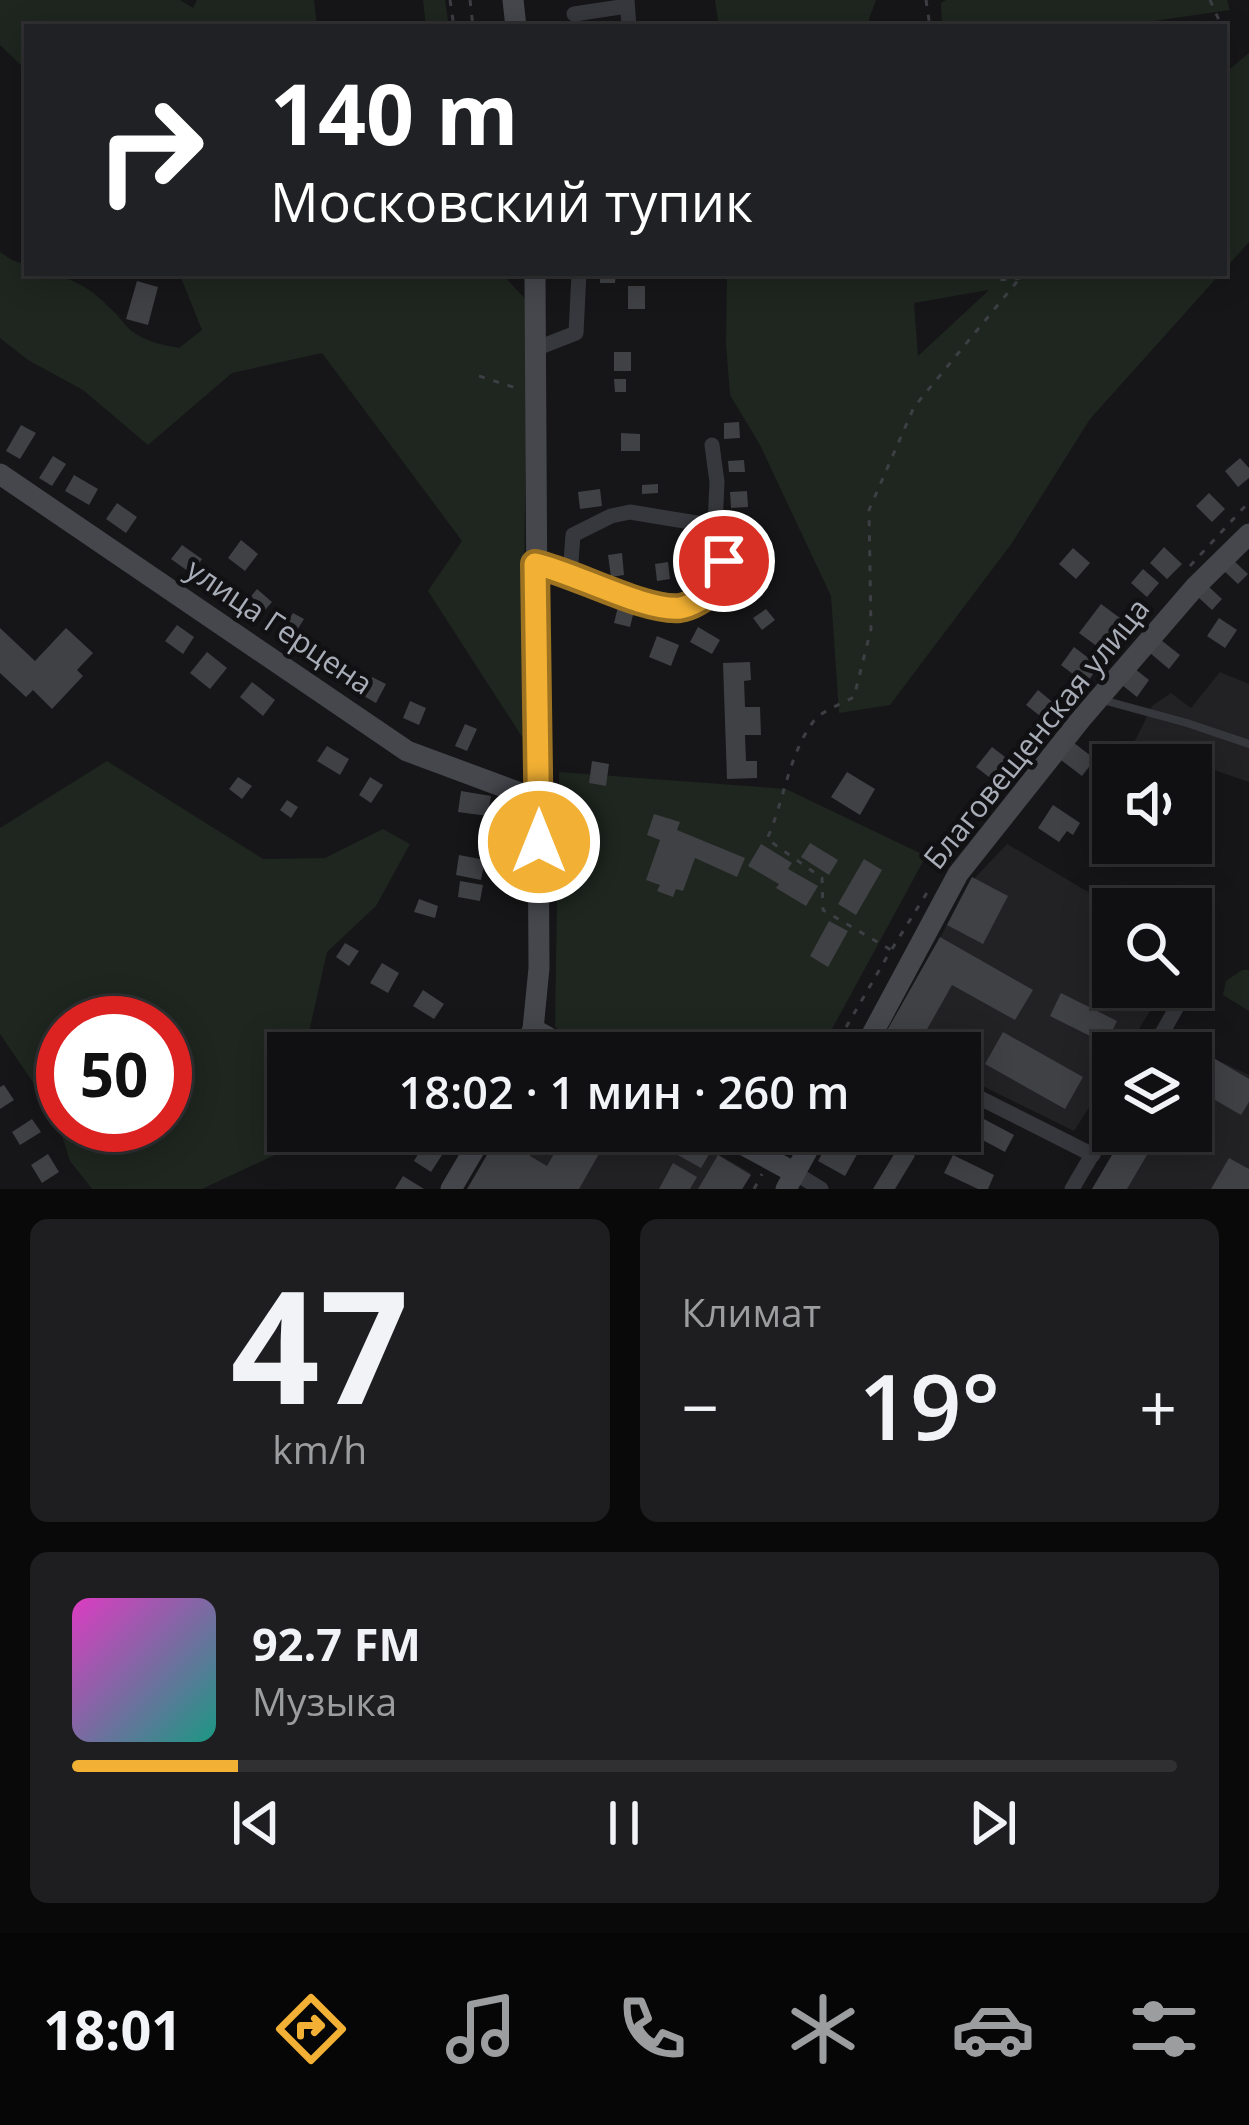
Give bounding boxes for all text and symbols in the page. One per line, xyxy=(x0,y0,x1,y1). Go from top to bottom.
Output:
text: 140 m xyxy=(270,55,518,170)
icon: right xyxy=(72,72,228,228)
text: Московский тупик xyxy=(270,164,753,238)
pin xyxy=(673,510,775,612)
icon: arrive xyxy=(691,528,757,594)
street label: улица Герцена xyxy=(179,548,381,703)
street label: Благовещенская улица xyxy=(914,589,1158,877)
map controls xyxy=(1092,744,1212,1152)
button: sound xyxy=(1092,744,1212,864)
position arrow xyxy=(476,779,602,905)
button: search xyxy=(1092,888,1212,1008)
speed limit sign: 50 xyxy=(36,996,192,1152)
button: layers xyxy=(1092,1032,1212,1152)
text: 18:02 · 1 мин · 260 m xyxy=(398,1061,850,1122)
text: 47 xyxy=(231,1237,409,1450)
text: Климат xyxy=(682,1285,821,1338)
text: 19° xyxy=(859,1344,1000,1466)
text: − xyxy=(682,1361,719,1451)
text: + xyxy=(1139,1361,1177,1451)
text: km/h xyxy=(272,1422,367,1475)
text: 92.7 FM xyxy=(252,1613,421,1674)
text: Музыка xyxy=(252,1674,397,1727)
icon: previous xyxy=(223,1790,289,1856)
icon: pause xyxy=(591,1790,657,1856)
icon: next xyxy=(960,1790,1026,1856)
icon: directions xyxy=(269,1987,353,2071)
icon: music xyxy=(439,1987,523,2071)
icon: phone xyxy=(610,1987,694,2071)
icon: climate xyxy=(781,1987,865,2071)
icon: car xyxy=(951,1987,1035,2071)
icon: filters xyxy=(1122,1987,1206,2071)
text: 18:01 xyxy=(43,1992,182,2066)

